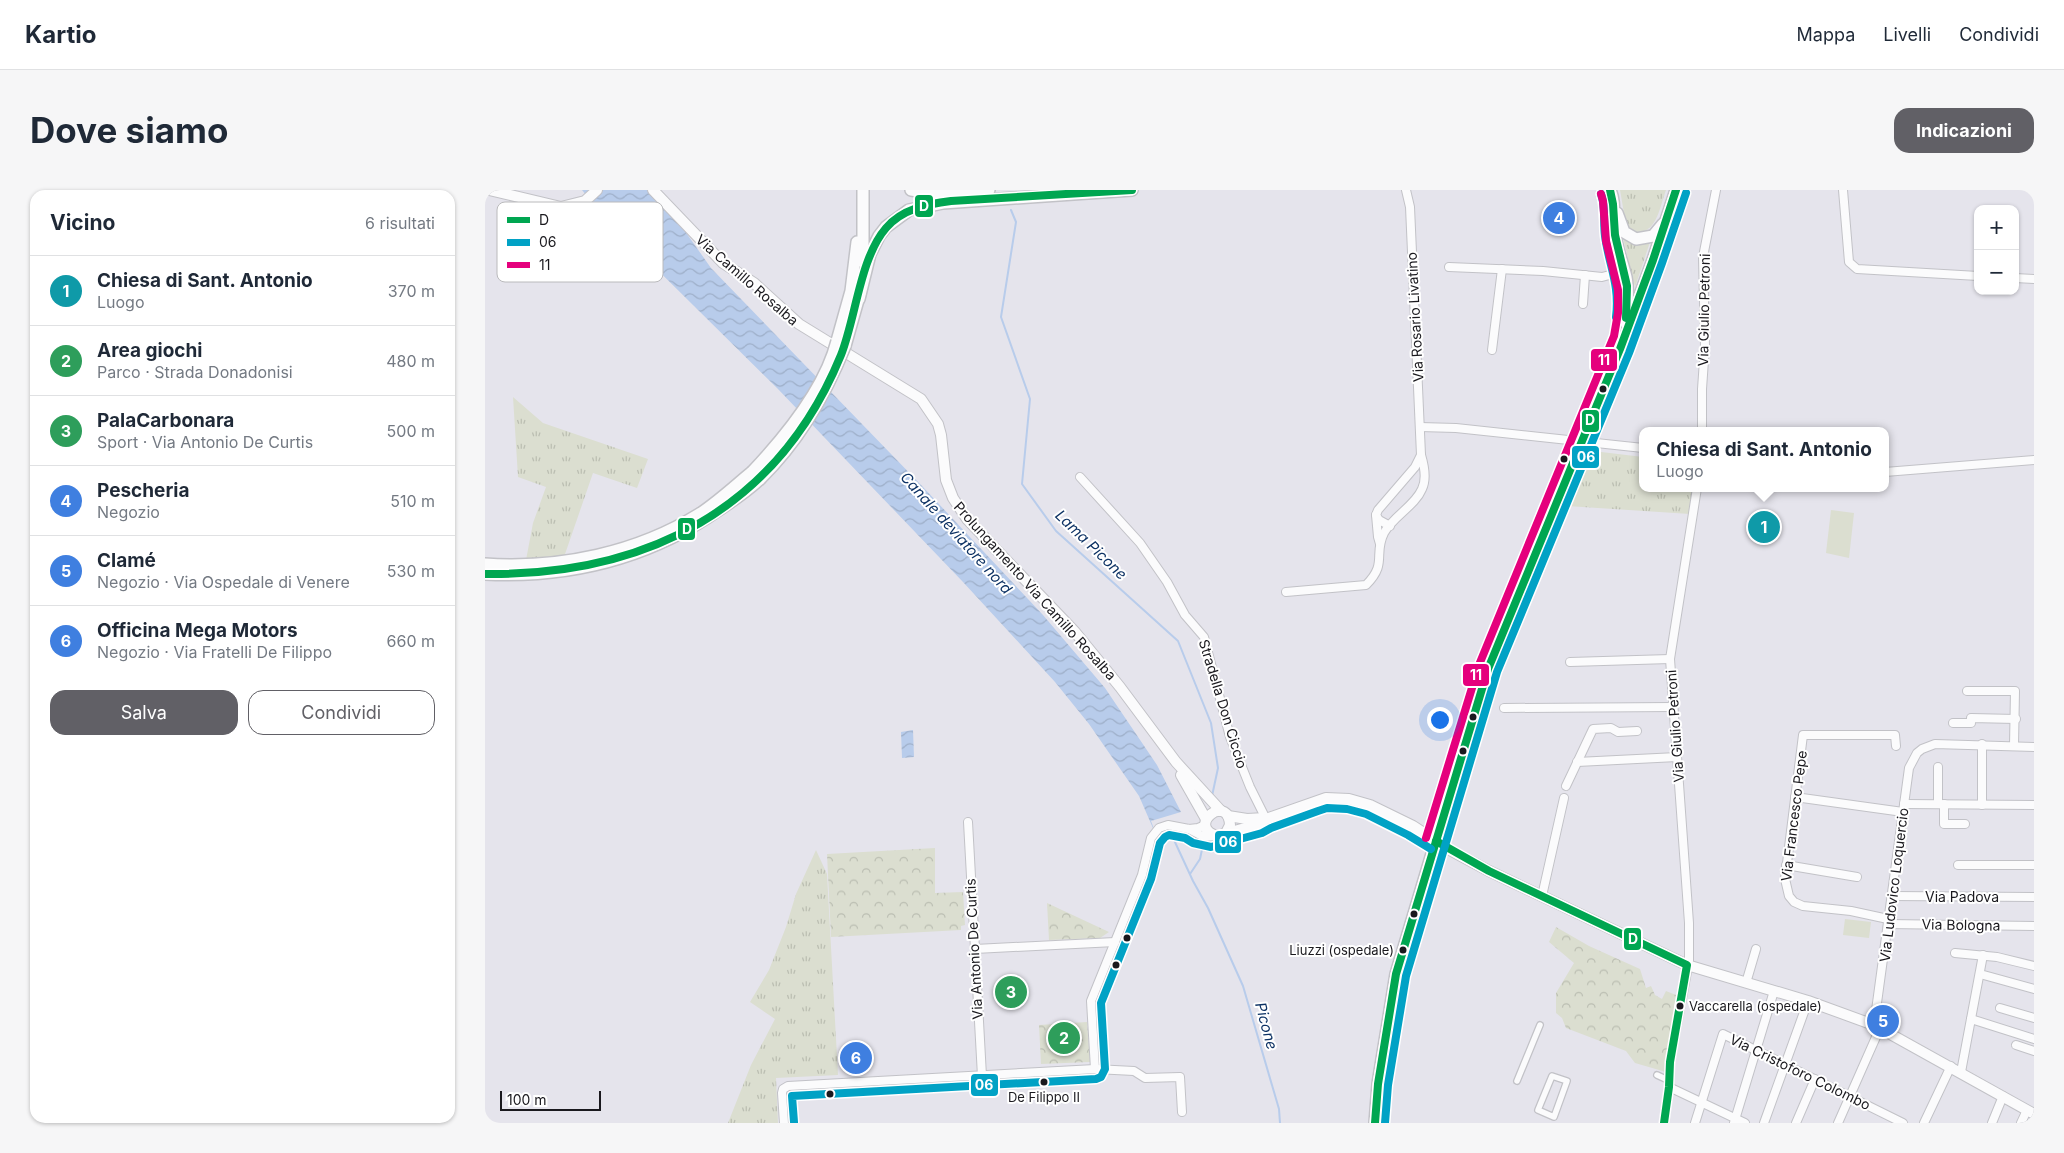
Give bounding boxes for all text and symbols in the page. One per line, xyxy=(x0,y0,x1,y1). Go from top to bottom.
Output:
text: Kartio xyxy=(25,20,96,49)
text: Mappa xyxy=(1797,24,1855,45)
text: Livelli xyxy=(1883,24,1931,45)
text: Condividi xyxy=(1959,24,2039,45)
button: Indicazioni xyxy=(1894,108,2034,153)
text: Dove siamo xyxy=(30,109,228,151)
line badge: D xyxy=(914,194,934,218)
text: D xyxy=(919,197,929,214)
pin: 4 xyxy=(1543,199,1575,237)
legend xyxy=(497,202,663,282)
map controls xyxy=(1974,205,2019,295)
button: + xyxy=(1974,205,2019,250)
text: Vicino xyxy=(50,210,115,235)
text: D xyxy=(539,211,549,228)
text: 6 risultati xyxy=(365,213,435,233)
street label: Via Camillo Rosalba xyxy=(693,231,802,329)
text: 06 xyxy=(539,233,557,250)
button: − xyxy=(1974,250,2019,295)
street label: Via Rosario Livatino xyxy=(1403,252,1426,382)
street label: Via Giulio Petroni xyxy=(1694,253,1713,367)
text: 11 xyxy=(539,256,550,273)
text: Chiesa di Sant. Antonio xyxy=(97,269,313,292)
text: 1 xyxy=(63,281,69,301)
text: 370 m xyxy=(388,281,435,301)
text: Luogo xyxy=(97,292,145,312)
text: Area giochi xyxy=(97,339,202,362)
line badge: 11 xyxy=(1590,348,1618,372)
text: 2 xyxy=(61,351,71,371)
text: 480 m xyxy=(386,351,435,371)
text: 11 xyxy=(1598,351,1610,368)
text: Parco · Strada Donadonisi xyxy=(97,362,293,382)
unlabelled marker xyxy=(1598,384,1608,394)
text: PalaCarbonara xyxy=(97,409,234,432)
line badge: D xyxy=(1581,409,1600,433)
text: D xyxy=(1585,411,1595,428)
text: 3 xyxy=(61,421,71,441)
text: 500 m xyxy=(387,421,435,441)
popup xyxy=(1639,427,1889,492)
text: Sport · Via Antonio De Curtis xyxy=(97,432,313,452)
text: Chiesa di Sant. Antonio xyxy=(1656,438,1872,461)
line badge: 06 xyxy=(1571,445,1600,469)
text: 06 xyxy=(1577,448,1595,465)
unlabelled marker xyxy=(1559,454,1569,464)
text: Luogo xyxy=(1656,461,1704,481)
water label: Canale deviatore nord xyxy=(896,468,1017,598)
text: Pescheria xyxy=(97,479,190,502)
text: 4 xyxy=(61,491,71,511)
text: 510 m xyxy=(390,491,435,511)
street label: Prolungamento Via Camillo Rosalba xyxy=(951,498,1120,683)
text: Negozio xyxy=(97,502,160,522)
water label: Lama Picone xyxy=(1051,506,1131,584)
pin: 1 xyxy=(1748,508,1780,546)
line badge: D xyxy=(677,517,696,541)
text: D xyxy=(682,520,692,537)
text: Clamé xyxy=(97,549,156,572)
text: 5 xyxy=(61,561,71,581)
text: 530 m xyxy=(387,561,435,581)
text: Negozio · Via Ospedale di Venere xyxy=(97,572,350,592)
text: Officina Mega Motors xyxy=(97,619,298,642)
text: 6 xyxy=(61,631,71,651)
text: 660 m xyxy=(387,631,435,651)
street label: Stradella Don Ciccio xyxy=(1196,637,1251,770)
text: Negozio · Via Fratelli De Filippo xyxy=(97,642,332,662)
line badge: 11 xyxy=(1462,663,1490,687)
text: 11 xyxy=(1470,666,1482,683)
street label: Via Giulio Petroni xyxy=(1662,669,1687,783)
button: Salva xyxy=(50,690,238,735)
button: Condividi xyxy=(248,690,435,735)
your location xyxy=(1427,707,1453,733)
unlabelled marker xyxy=(1468,712,1478,722)
unlabelled marker xyxy=(1458,746,1468,756)
street label: Via Francesco Pepe xyxy=(1777,750,1810,882)
street label: Via Ludovico Loquercio xyxy=(1876,807,1911,963)
line badge: 06 xyxy=(1214,830,1242,854)
text: 06 xyxy=(1219,833,1237,850)
street label: Via Antonio De Curtis xyxy=(961,878,986,1020)
street label: Via Padova xyxy=(1925,888,1999,905)
unlabelled marker xyxy=(1409,909,1419,919)
street label: Via Bologna xyxy=(1921,915,2001,934)
line badge: D xyxy=(1623,927,1642,951)
text: D xyxy=(1628,930,1638,947)
unlabelled marker xyxy=(1122,933,1132,943)
place label: Liuzzi (ospedale) xyxy=(1289,942,1394,958)
marker: Liuzzi (ospedale) xyxy=(1398,945,1408,955)
unlabelled marker xyxy=(1111,960,1121,970)
pin: 3 xyxy=(995,973,1027,1011)
place label: Vaccarella (ospedale) xyxy=(1689,998,1822,1014)
water label: Picone xyxy=(1251,1000,1282,1052)
marker: Vaccarella (ospedale) xyxy=(1675,1001,1685,1011)
pin: 5 xyxy=(1867,1002,1899,1040)
pin: 2 xyxy=(1048,1019,1080,1057)
street label: Via Cristoforo Colombo xyxy=(1727,1030,1873,1113)
pin: 6 xyxy=(840,1039,872,1077)
line badge: 06 xyxy=(970,1073,999,1097)
text: 06 xyxy=(975,1076,993,1093)
marker: De Filippo II xyxy=(1039,1077,1049,1087)
scale bar xyxy=(500,1088,601,1111)
unlabelled marker xyxy=(825,1089,835,1099)
place label: De Filippo II xyxy=(1008,1089,1080,1105)
text: 100 m xyxy=(507,1091,547,1108)

